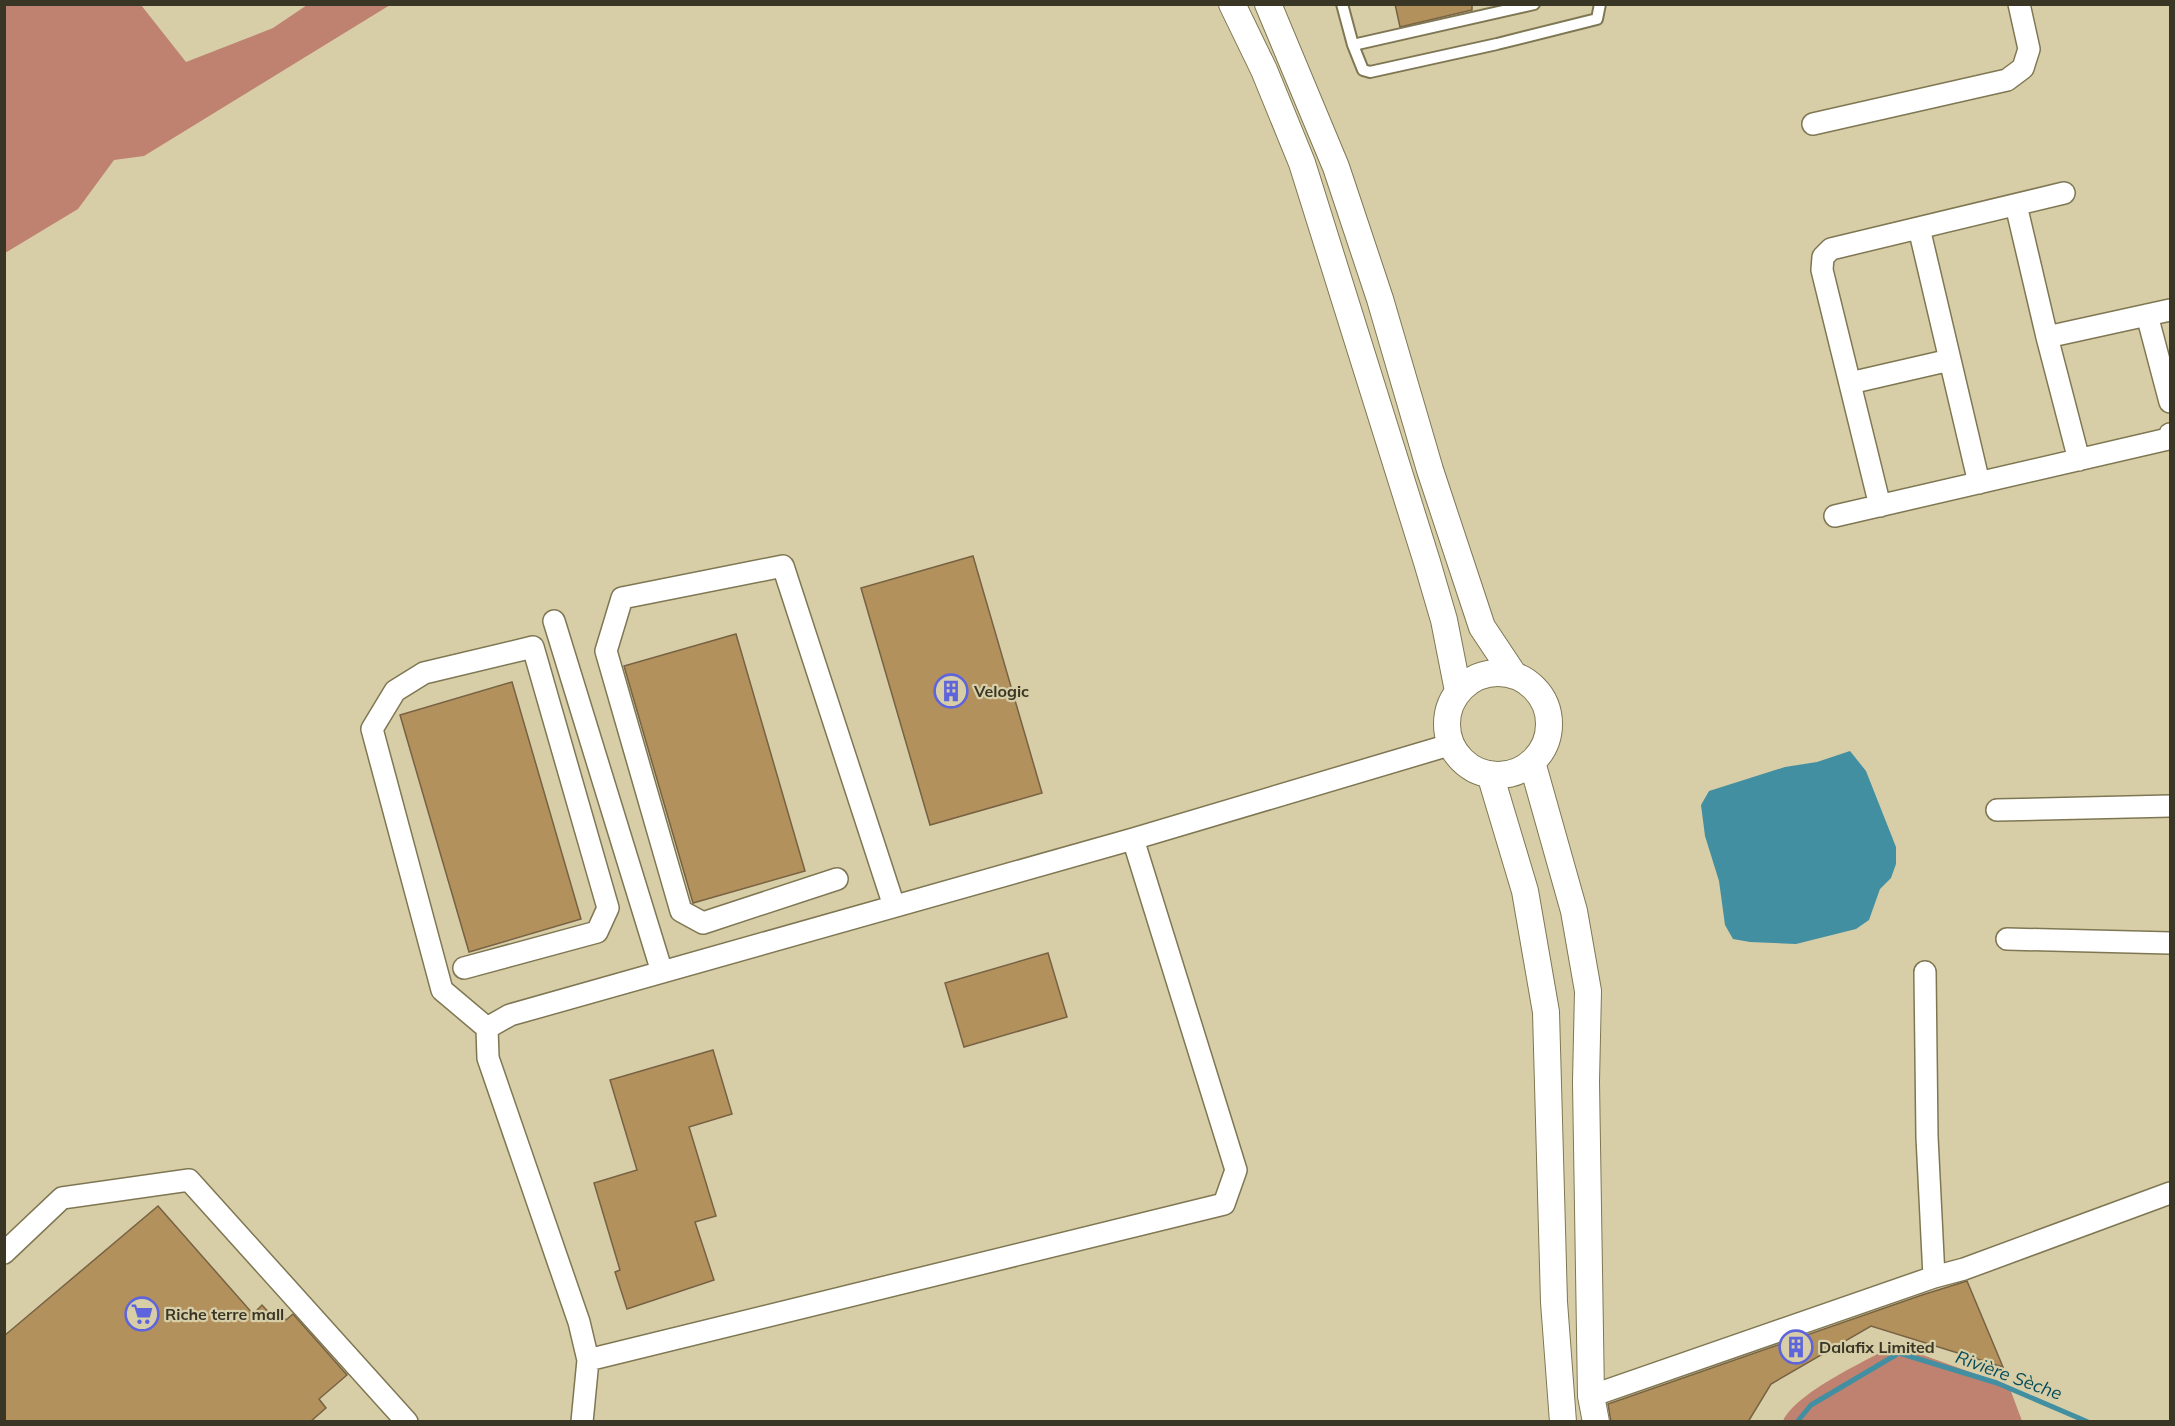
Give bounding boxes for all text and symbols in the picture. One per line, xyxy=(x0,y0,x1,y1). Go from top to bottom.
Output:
building icon: Velogic xyxy=(933,673,969,709)
place label: Velogic xyxy=(973,681,1029,701)
supermarket icon: Riche terre mall xyxy=(124,1296,160,1332)
place label: Riche terre mall xyxy=(165,1304,284,1324)
building icon: Dalafix Limited xyxy=(1778,1329,1814,1365)
place label: Dalafix Limited xyxy=(1819,1337,1935,1357)
water label: Rivière Sèche xyxy=(1953,1345,2066,1405)

